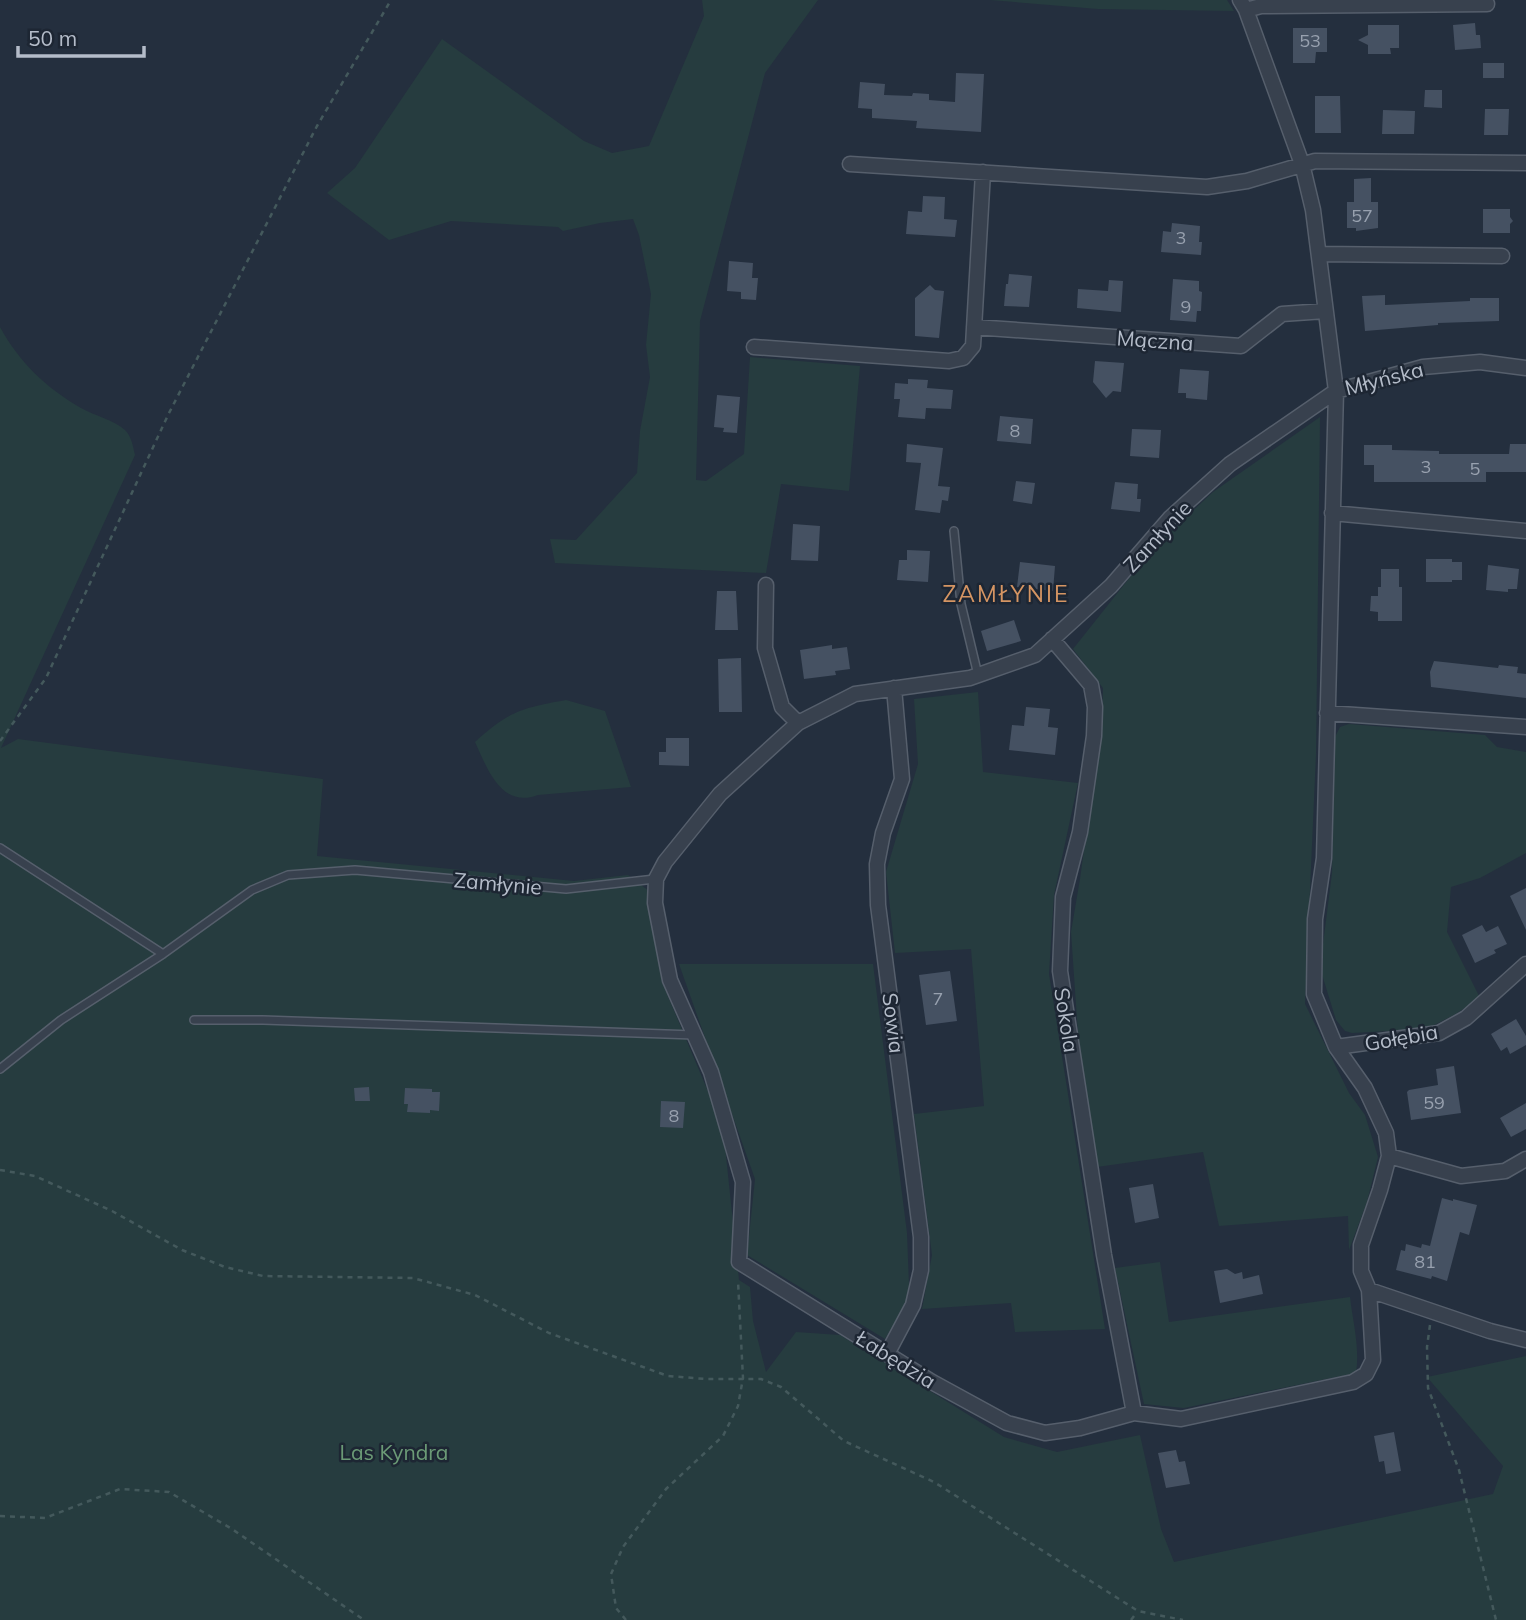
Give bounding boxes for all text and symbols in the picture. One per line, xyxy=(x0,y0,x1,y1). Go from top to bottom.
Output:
scale bar xyxy=(18,14,144,58)
text: 50 m xyxy=(28,25,77,51)
house number: 53 xyxy=(1299,29,1321,52)
house number: 57 xyxy=(1351,204,1373,227)
house number: 3 xyxy=(1176,226,1186,249)
house number: 9 xyxy=(1181,295,1191,318)
street label: Mączna xyxy=(1116,324,1194,356)
street label: Młyńska xyxy=(1342,356,1426,400)
house number: 8 xyxy=(1010,419,1020,442)
house number: 3 xyxy=(1421,455,1431,478)
house number: 5 xyxy=(1470,457,1481,480)
street label: Zamłynie xyxy=(1117,495,1197,577)
district label: ZAMŁYNIE xyxy=(943,579,1069,608)
street label: Zamłynie xyxy=(453,866,543,900)
street label: Sokola xyxy=(1049,986,1085,1054)
house number: 7 xyxy=(933,987,943,1010)
street label: Sowia xyxy=(877,991,911,1055)
street label: Gołębia xyxy=(1362,1018,1440,1056)
house number: 59 xyxy=(1423,1091,1445,1114)
house number: 8 xyxy=(669,1104,679,1127)
house number: 81 xyxy=(1414,1250,1436,1273)
street label: Łabędzia xyxy=(850,1324,941,1394)
park label: Las Kyndra xyxy=(340,1439,448,1465)

